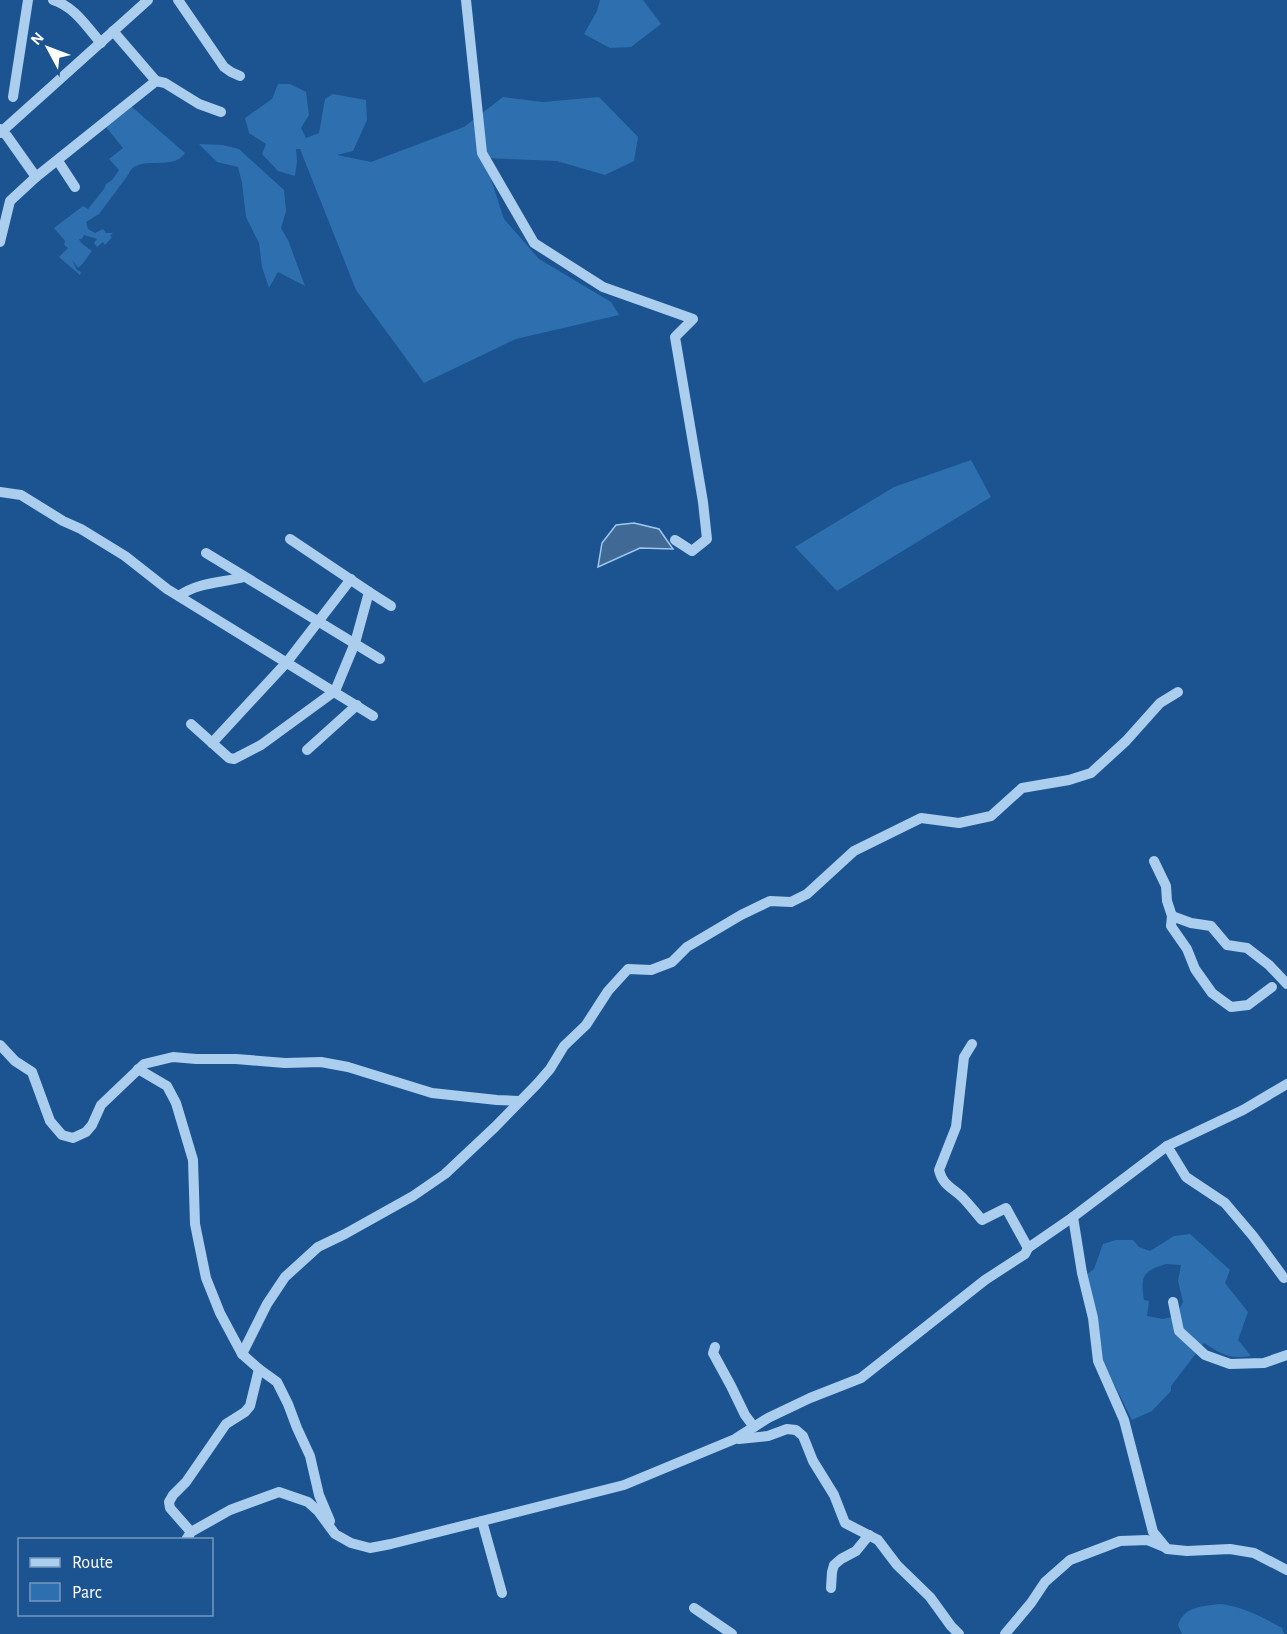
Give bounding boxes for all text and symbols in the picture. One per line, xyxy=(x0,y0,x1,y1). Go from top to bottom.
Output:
north arrow xyxy=(18,18,78,78)
text: N xyxy=(28,29,47,48)
legend xyxy=(18,1538,213,1616)
text: Route xyxy=(72,1554,113,1572)
text: Parc xyxy=(72,1584,102,1602)

